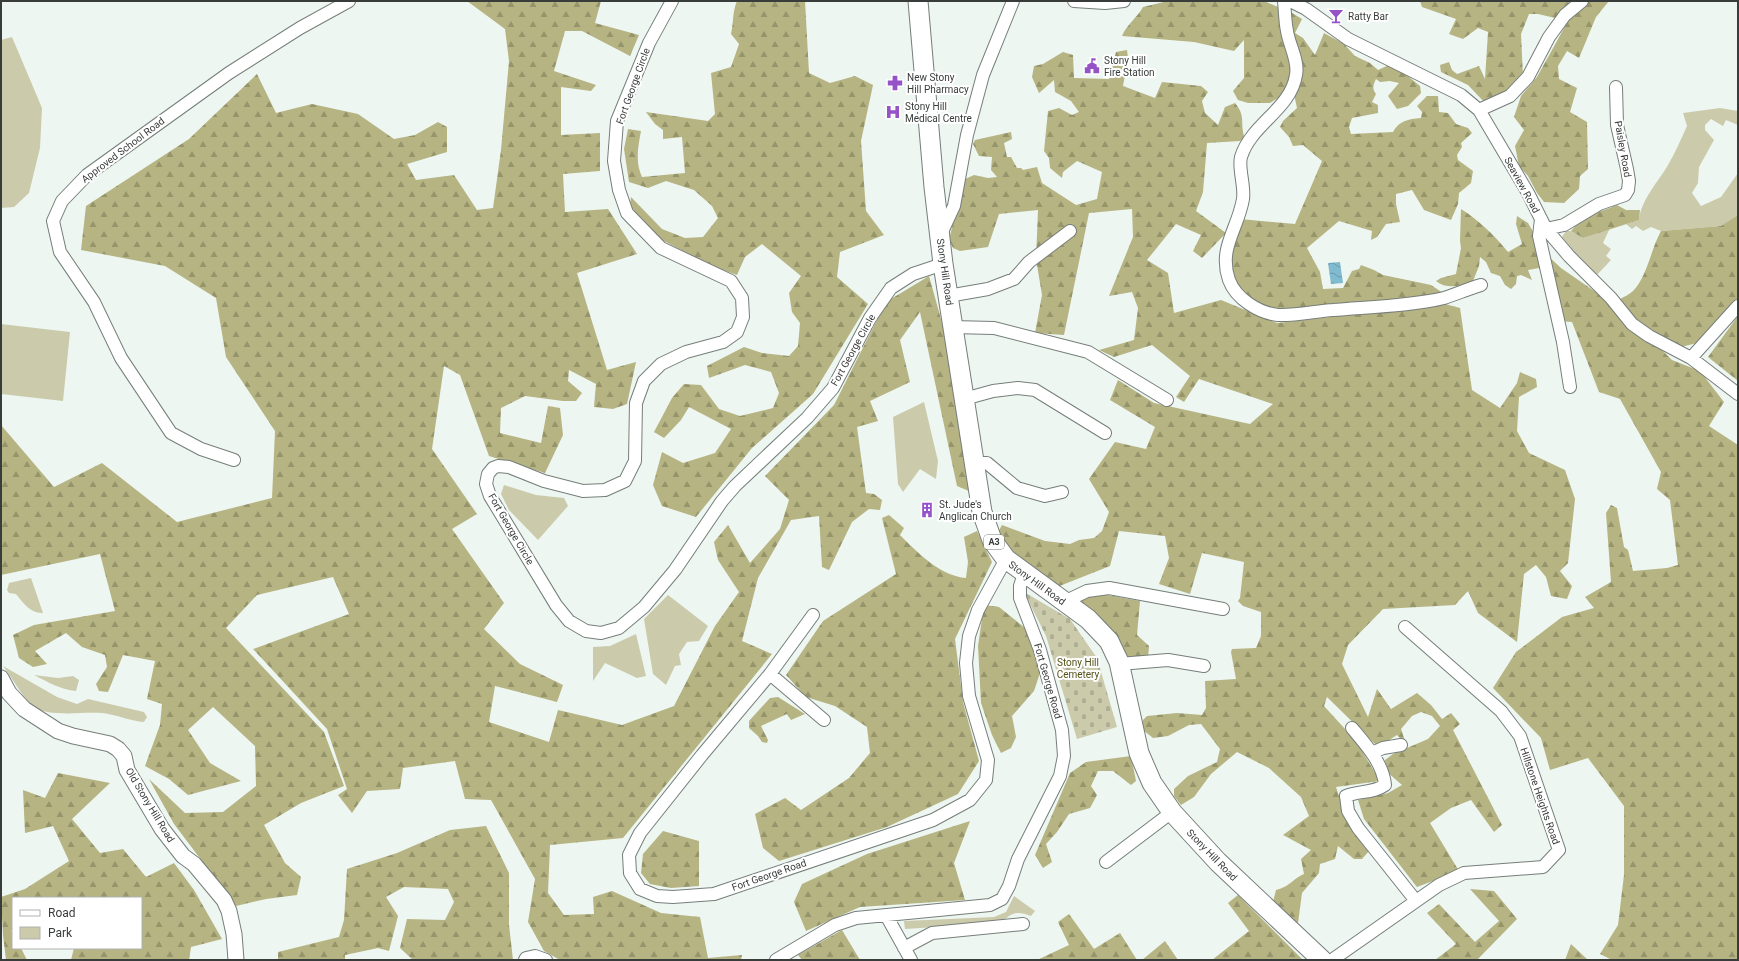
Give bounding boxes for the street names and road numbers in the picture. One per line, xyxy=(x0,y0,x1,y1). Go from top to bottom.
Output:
street label: Fort George Circle xyxy=(614,46,652,126)
street label: Approved School Road xyxy=(79,115,167,185)
street label: Paisley Road xyxy=(1613,120,1633,178)
street label: Seaview Road xyxy=(1502,155,1542,215)
street label: Stony Hill Road xyxy=(935,238,955,306)
street label: Fort George Circle xyxy=(829,312,877,388)
street label: Fort George Circle xyxy=(486,492,536,566)
road number: A3 xyxy=(984,535,1004,549)
street label: Stony Hill Road xyxy=(1007,559,1067,607)
street label: Fort George Road xyxy=(1032,642,1064,720)
street label: Hillstone Heights Road xyxy=(1518,746,1562,846)
street label: Old Stony Hill Road xyxy=(123,766,177,844)
street label: Stony Hill Road xyxy=(1185,827,1239,883)
street label: Fort George Road xyxy=(730,857,808,893)

